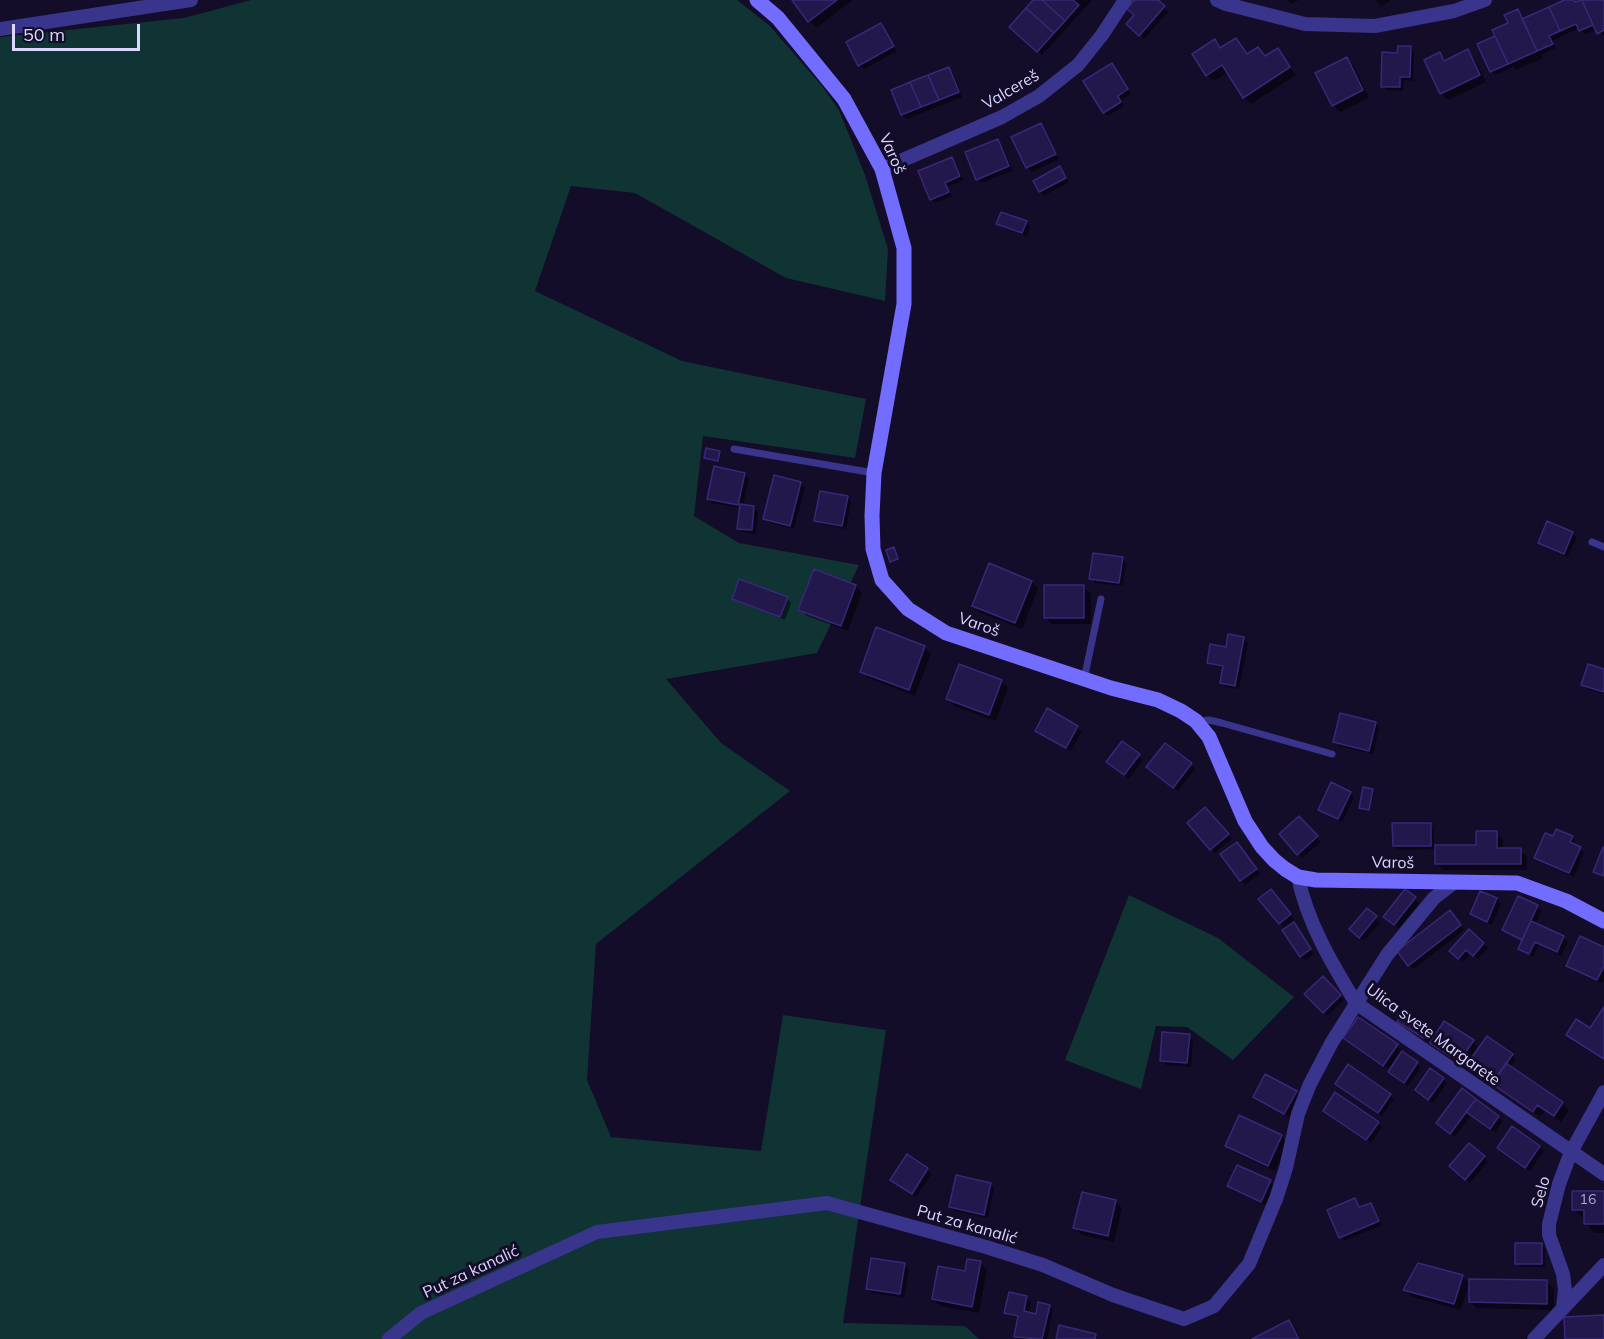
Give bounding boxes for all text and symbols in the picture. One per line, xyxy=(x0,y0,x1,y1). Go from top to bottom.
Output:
scale bar xyxy=(15,12,142,50)
text: 50 m xyxy=(23,23,65,46)
street label: Valcereš xyxy=(979,66,1043,114)
street label: Varoš xyxy=(875,131,909,177)
street label: Varoš xyxy=(956,609,1002,641)
street label: Varoš xyxy=(1372,853,1414,873)
street label: Ulica svete Margarete xyxy=(1362,980,1504,1090)
street label: Selo xyxy=(1528,1174,1554,1210)
house number: 16 xyxy=(1580,1192,1596,1208)
street label: Put za kanalić xyxy=(915,1201,1019,1249)
street label: Put za kanalić xyxy=(420,1241,522,1303)

